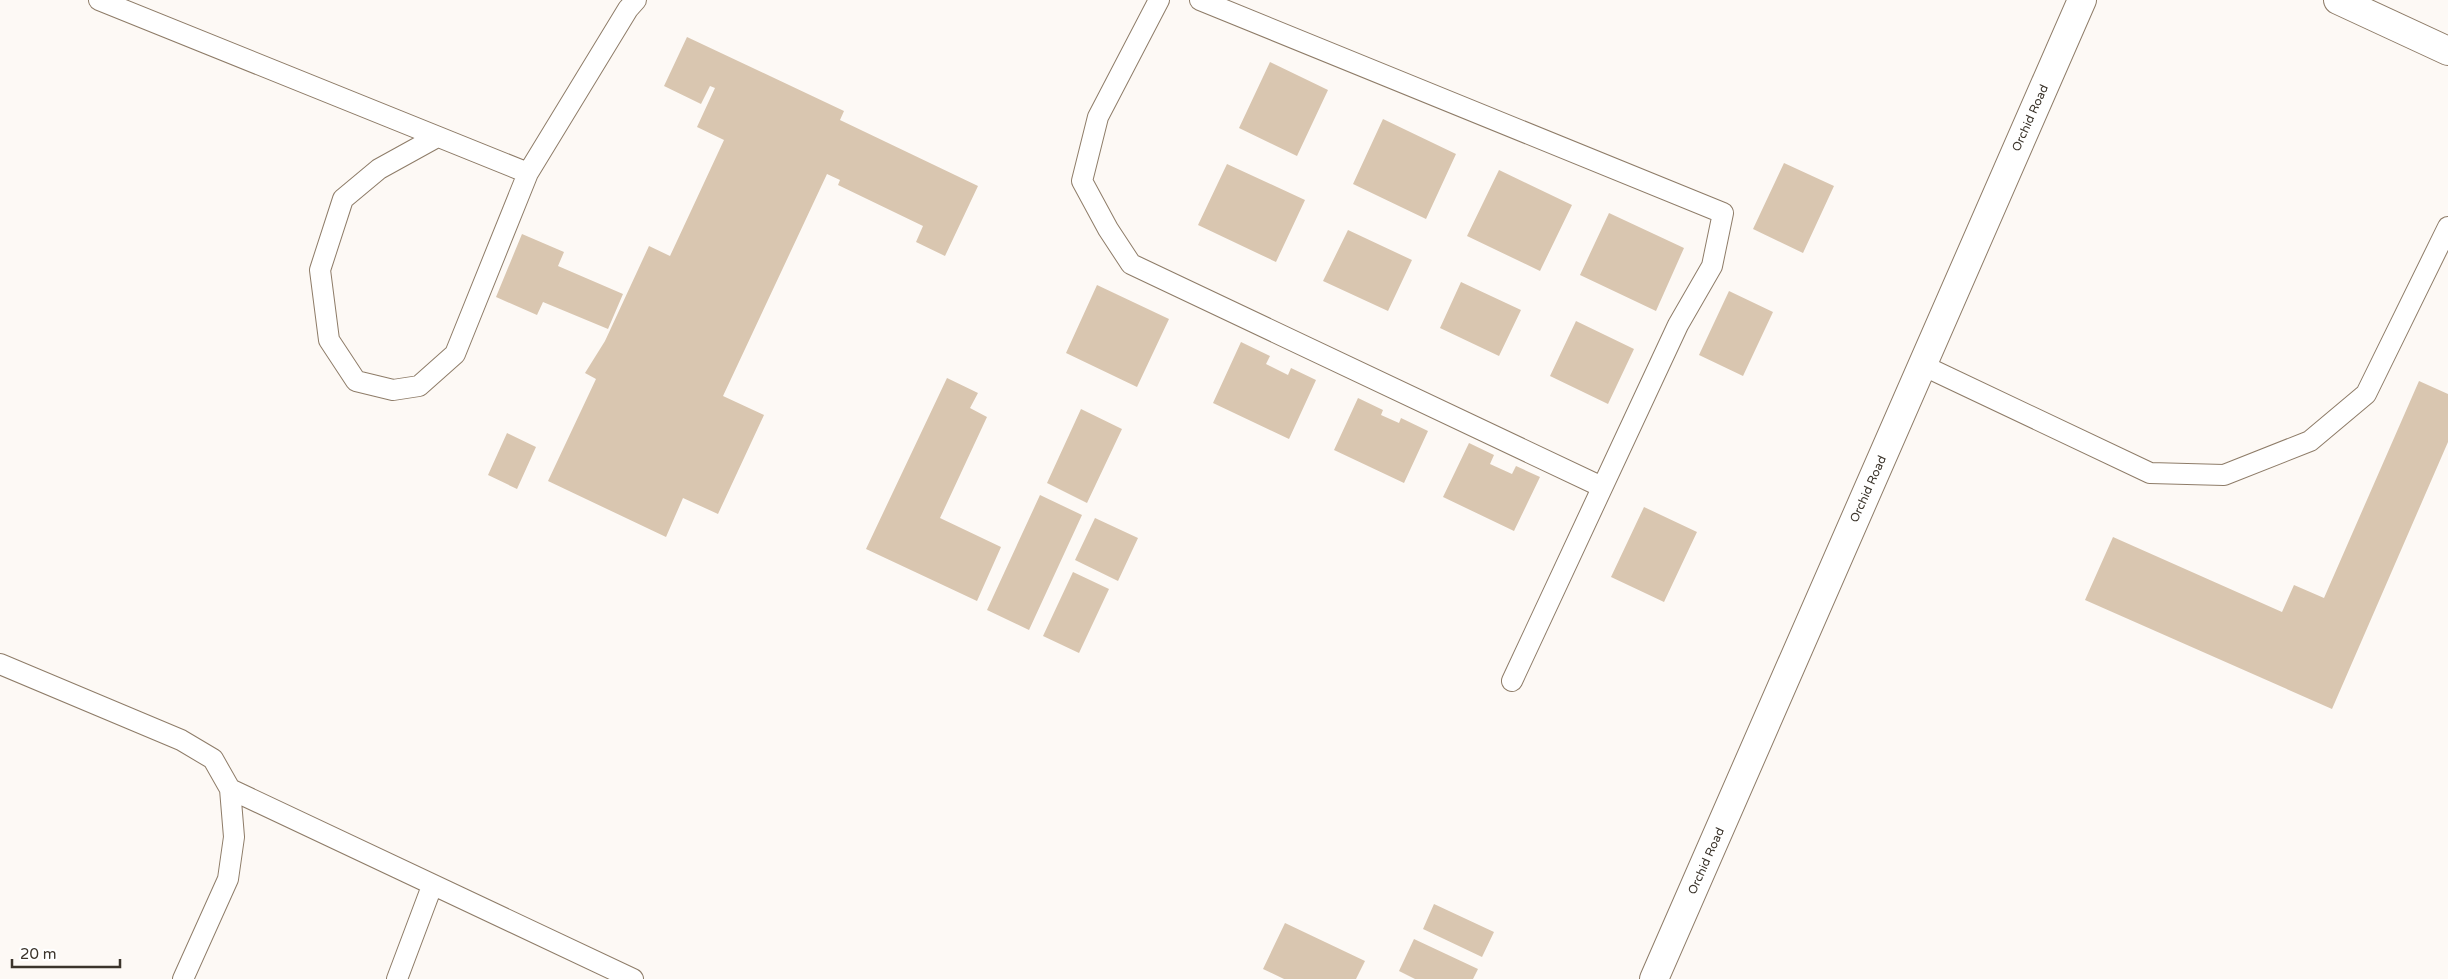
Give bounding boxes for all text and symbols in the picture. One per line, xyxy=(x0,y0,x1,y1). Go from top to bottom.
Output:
street label: Orchid Road xyxy=(2009,82,2051,154)
street label: Orchid Road xyxy=(1847,453,1889,525)
street label: Orchid Road xyxy=(1685,825,1727,897)
scale bar xyxy=(12,936,120,968)
text: 20 m xyxy=(20,945,57,963)

